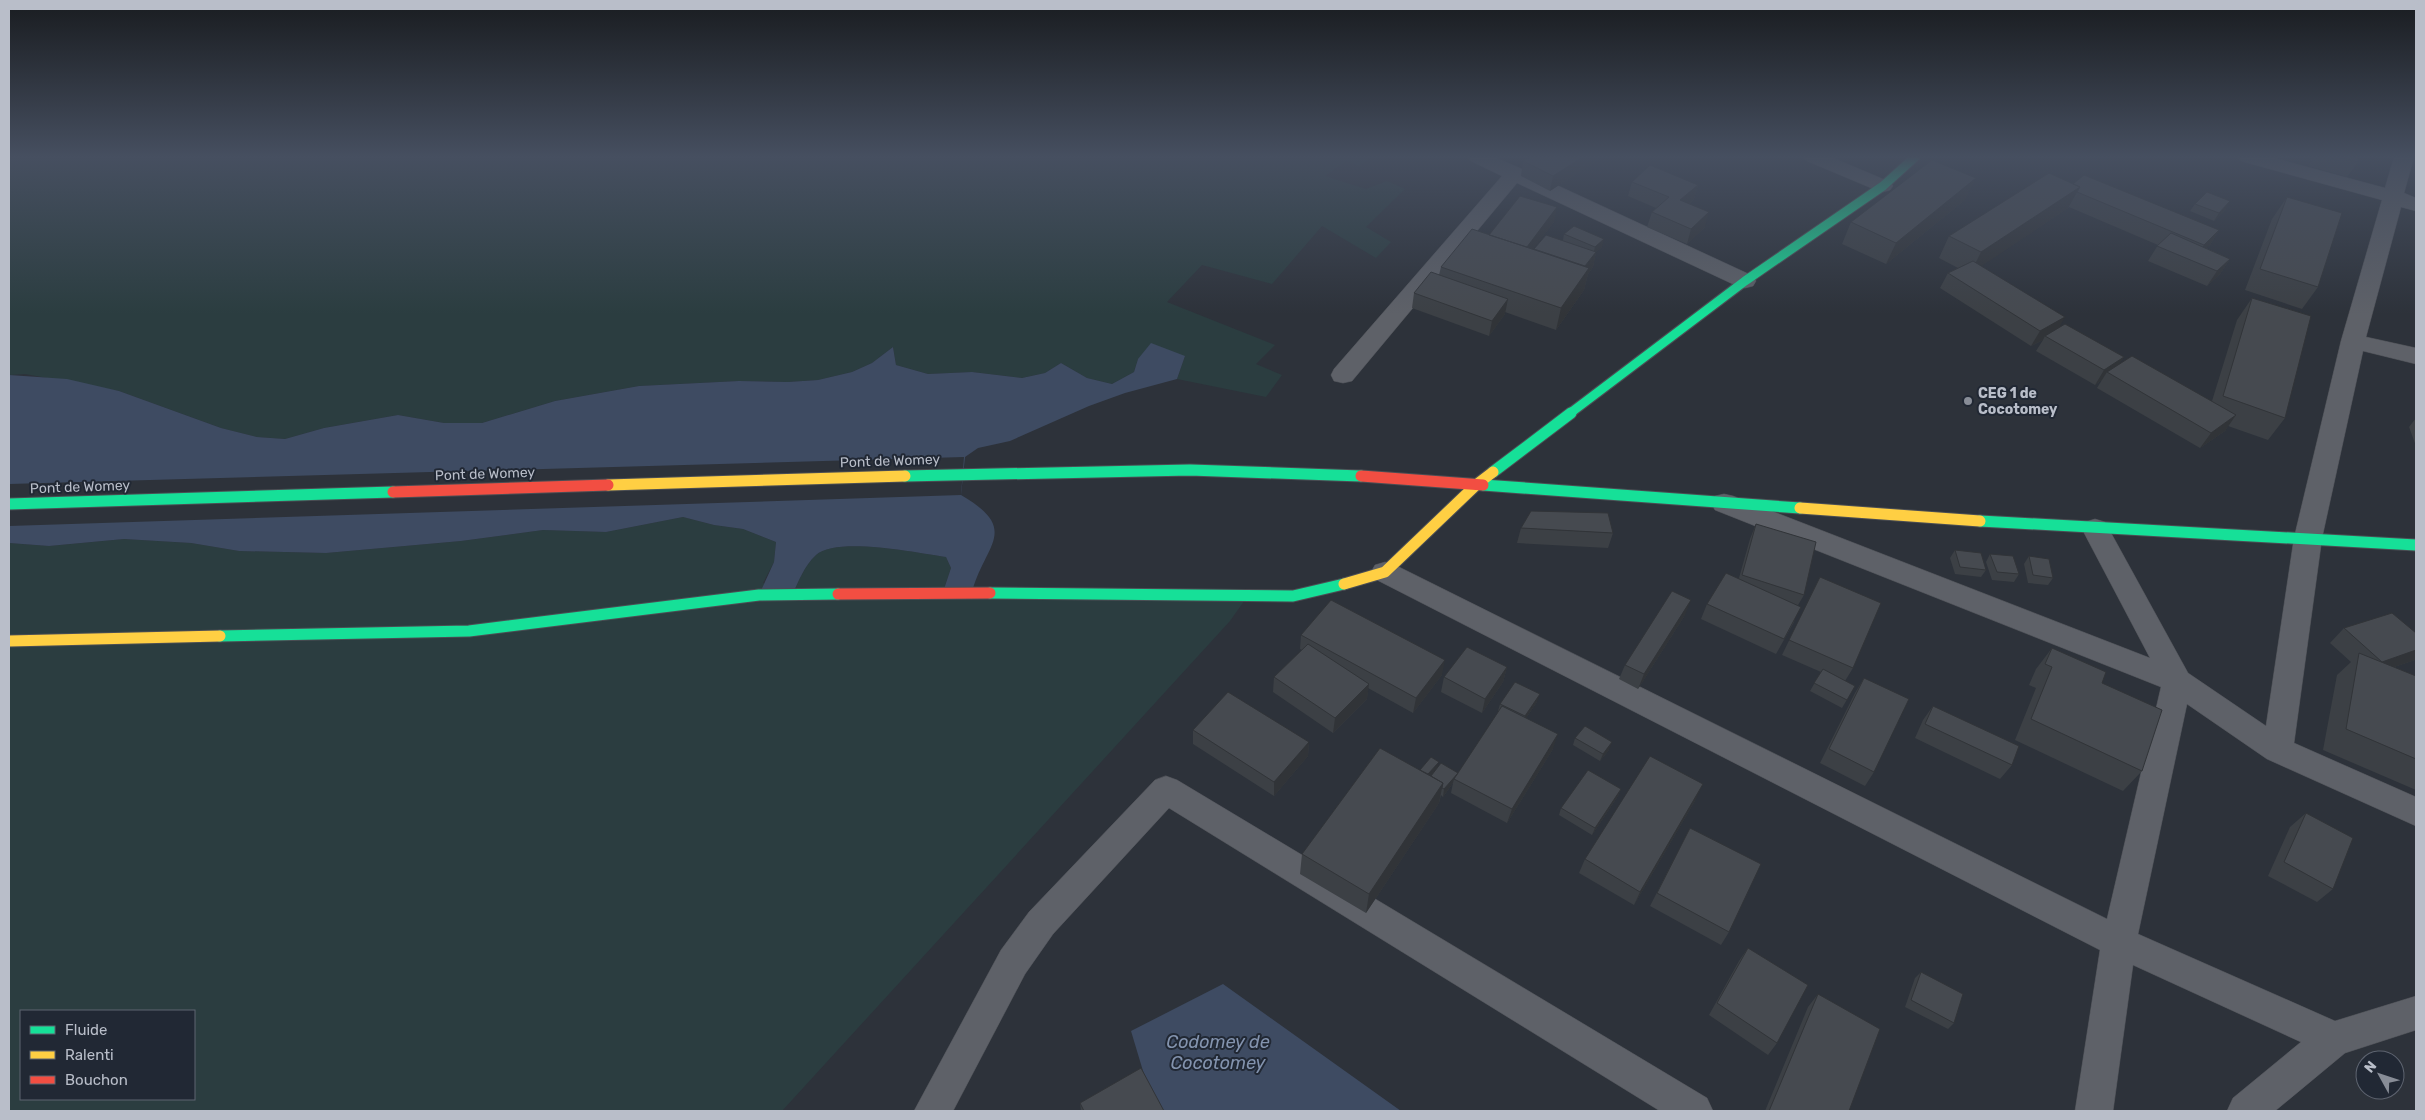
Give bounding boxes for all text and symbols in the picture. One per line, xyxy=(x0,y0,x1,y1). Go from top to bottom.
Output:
place label: CEG 1 de Cocotomey xyxy=(1978,385,2058,418)
marker: CEG 1 de Cocotomey xyxy=(1962,395,1974,407)
street label: Pont de Womey xyxy=(840,451,941,471)
street label: Pont de Womey xyxy=(435,464,536,484)
street label: Pont de Womey xyxy=(30,477,131,497)
legend xyxy=(20,1010,195,1100)
text: Fluide xyxy=(65,1021,107,1039)
water label: Codomey de Cocotomey xyxy=(1166,1031,1270,1074)
text: Ralenti xyxy=(65,1046,114,1064)
north arrow xyxy=(2355,1050,2405,1100)
text: N xyxy=(2361,1058,2380,1076)
text: Bouchon xyxy=(65,1071,128,1089)

